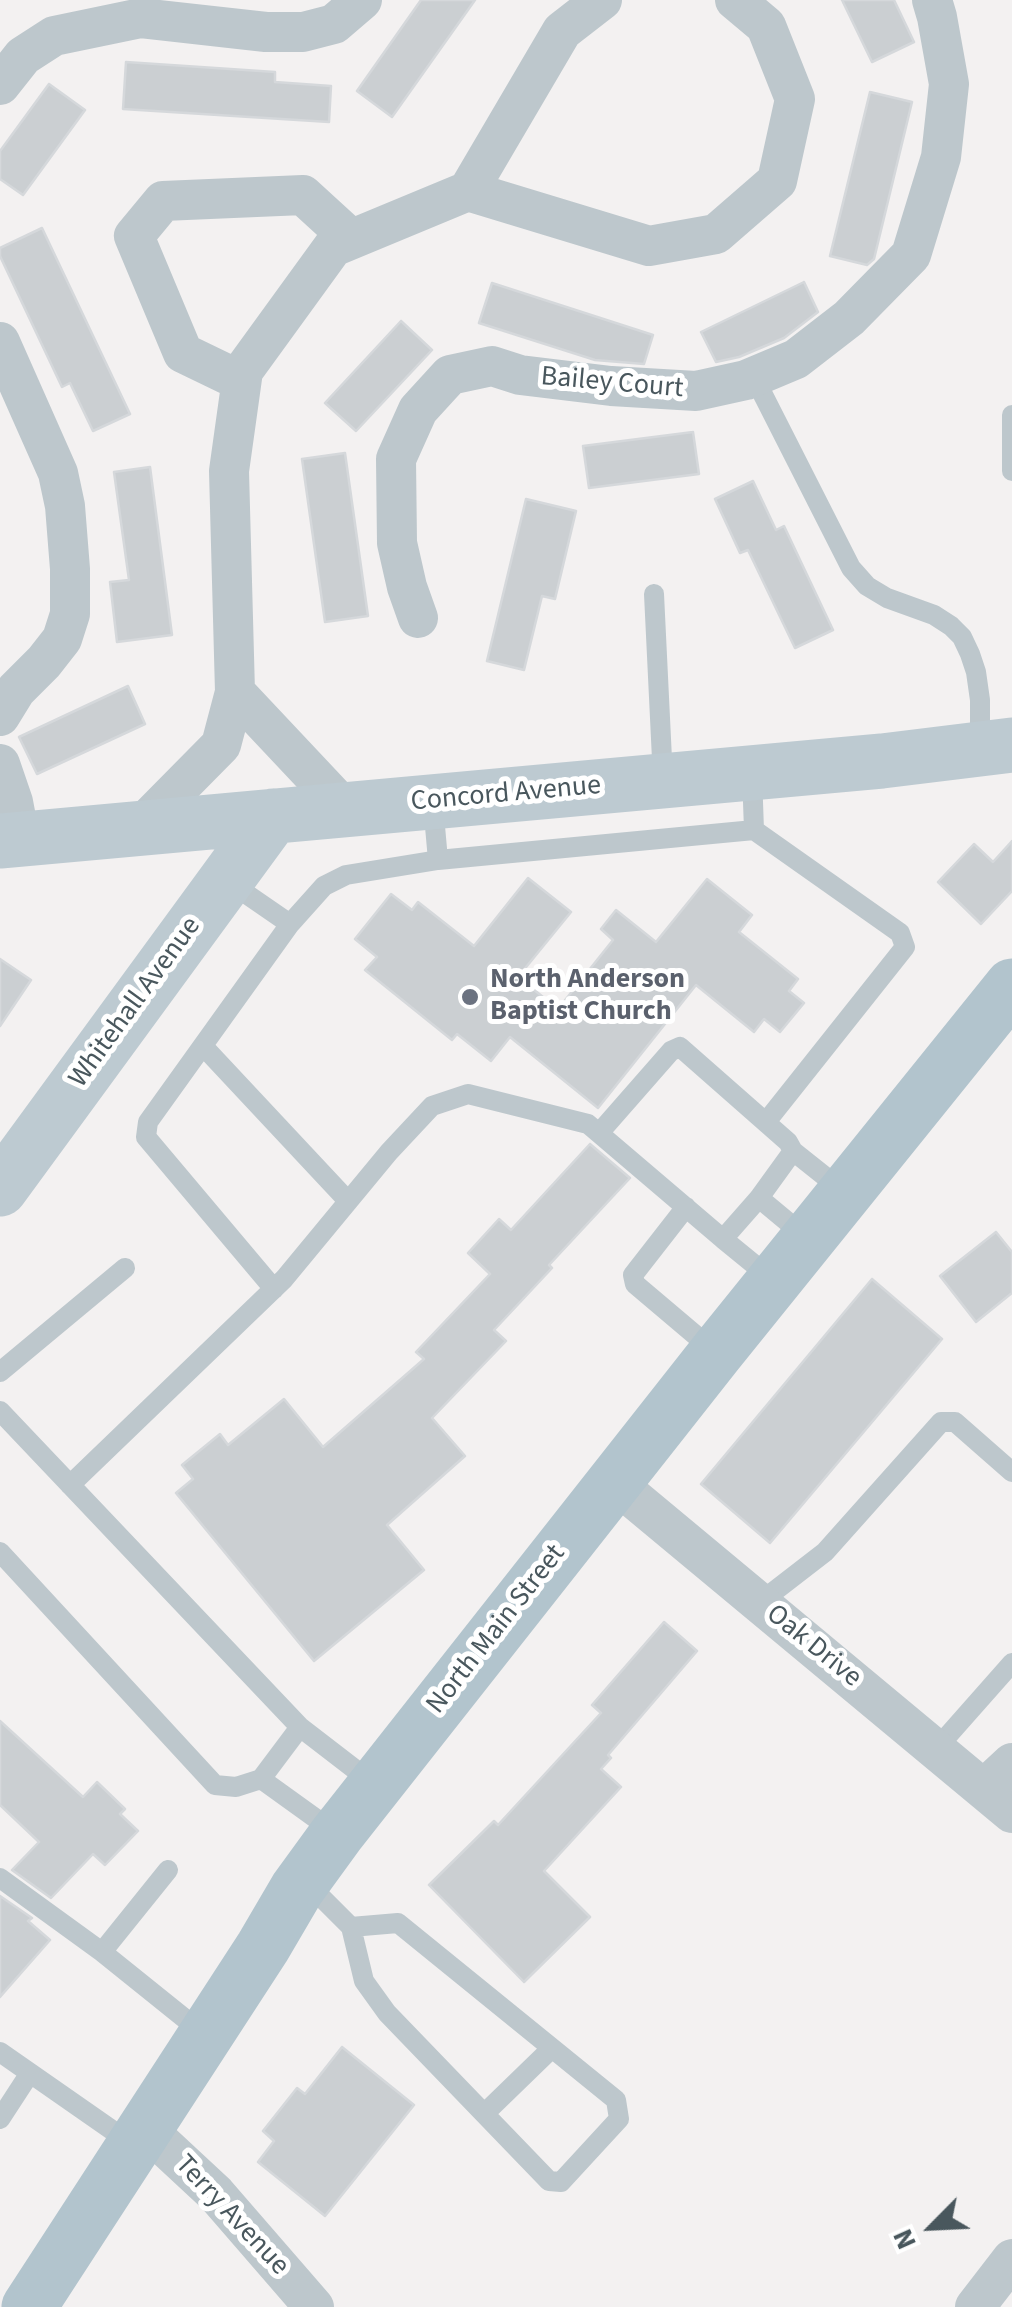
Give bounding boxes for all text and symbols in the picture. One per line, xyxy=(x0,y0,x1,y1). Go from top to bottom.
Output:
street label: Bailey Court xyxy=(539,361,685,407)
street label: Concord Avenue xyxy=(410,770,602,820)
street label: Whitehall Avenue xyxy=(63,911,209,1095)
place label: North Anderson Baptist Church xyxy=(490,964,685,1030)
marker: North Anderson Baptist Church xyxy=(459,986,481,1008)
street label: North Main Street xyxy=(420,1539,574,1721)
street label: Oak Drive xyxy=(759,1598,867,1696)
street label: Terry Avenue xyxy=(167,2149,295,2283)
north arrow xyxy=(882,2177,982,2277)
text: N xyxy=(883,2223,927,2256)

